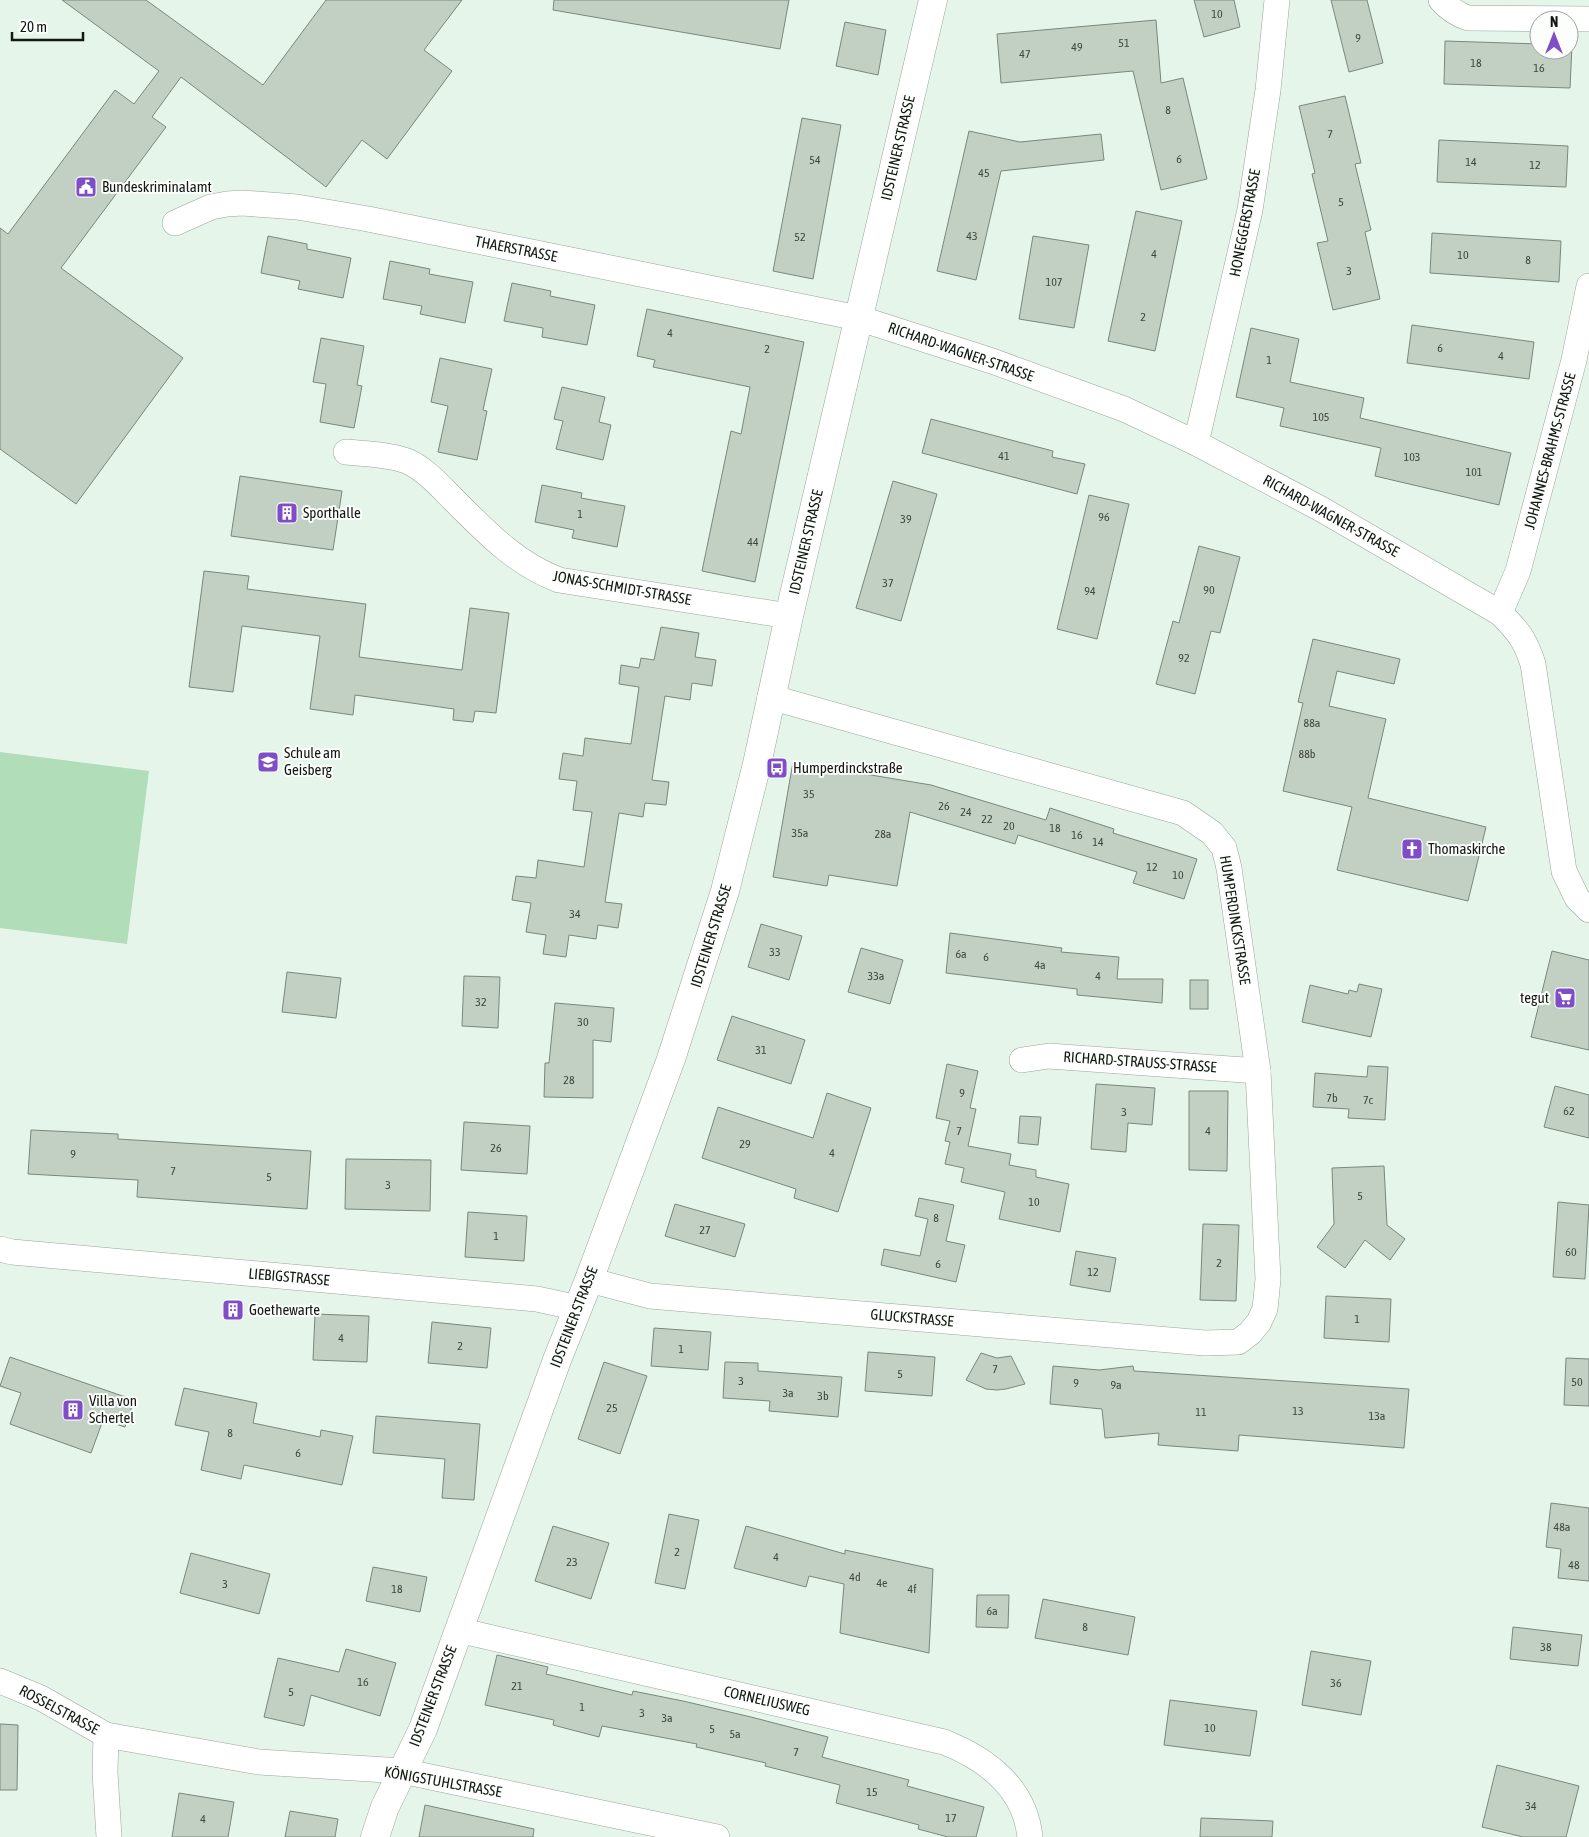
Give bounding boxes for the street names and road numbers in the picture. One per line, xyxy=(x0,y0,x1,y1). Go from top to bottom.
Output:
street label: IDSTEINER STRASSE xyxy=(877,93,918,202)
street label: HONEGGERSTRASSE xyxy=(1226,167,1263,278)
street label: THAERSTRASSE xyxy=(474,232,559,265)
street label: RICHARD-WAGNER-STRASSE xyxy=(886,319,1037,385)
street label: JOHANNES-BRAHMS-STRASSE xyxy=(1520,370,1579,531)
street label: RICHARD-WAGNER-STRASSE xyxy=(1260,471,1403,560)
street label: IDSTEINER STRASSE xyxy=(785,487,826,596)
street label: JONAS-SCHMIDT-STRASSE xyxy=(552,567,693,608)
street label: HUMPERDINCKSTRASSE xyxy=(1217,854,1254,986)
street label: IDSTEINER STRASSE xyxy=(687,882,734,989)
street label: RICHARD-STRAUSS-STRASSE xyxy=(1063,1048,1218,1075)
street label: IDSTEINER STRASSE xyxy=(546,1263,601,1370)
street label: LIEBIGSTRASSE xyxy=(248,1264,331,1289)
street label: GLUCKSTRASSE xyxy=(870,1305,955,1330)
street label: IDSTEINER STRASSE xyxy=(405,1642,460,1749)
street label: ROSSELSTRASSE xyxy=(17,1681,102,1738)
street label: CORNELIUSWEG xyxy=(722,1682,812,1719)
street label: KÖNIGSTUHLSTRASSE xyxy=(383,1763,504,1800)

